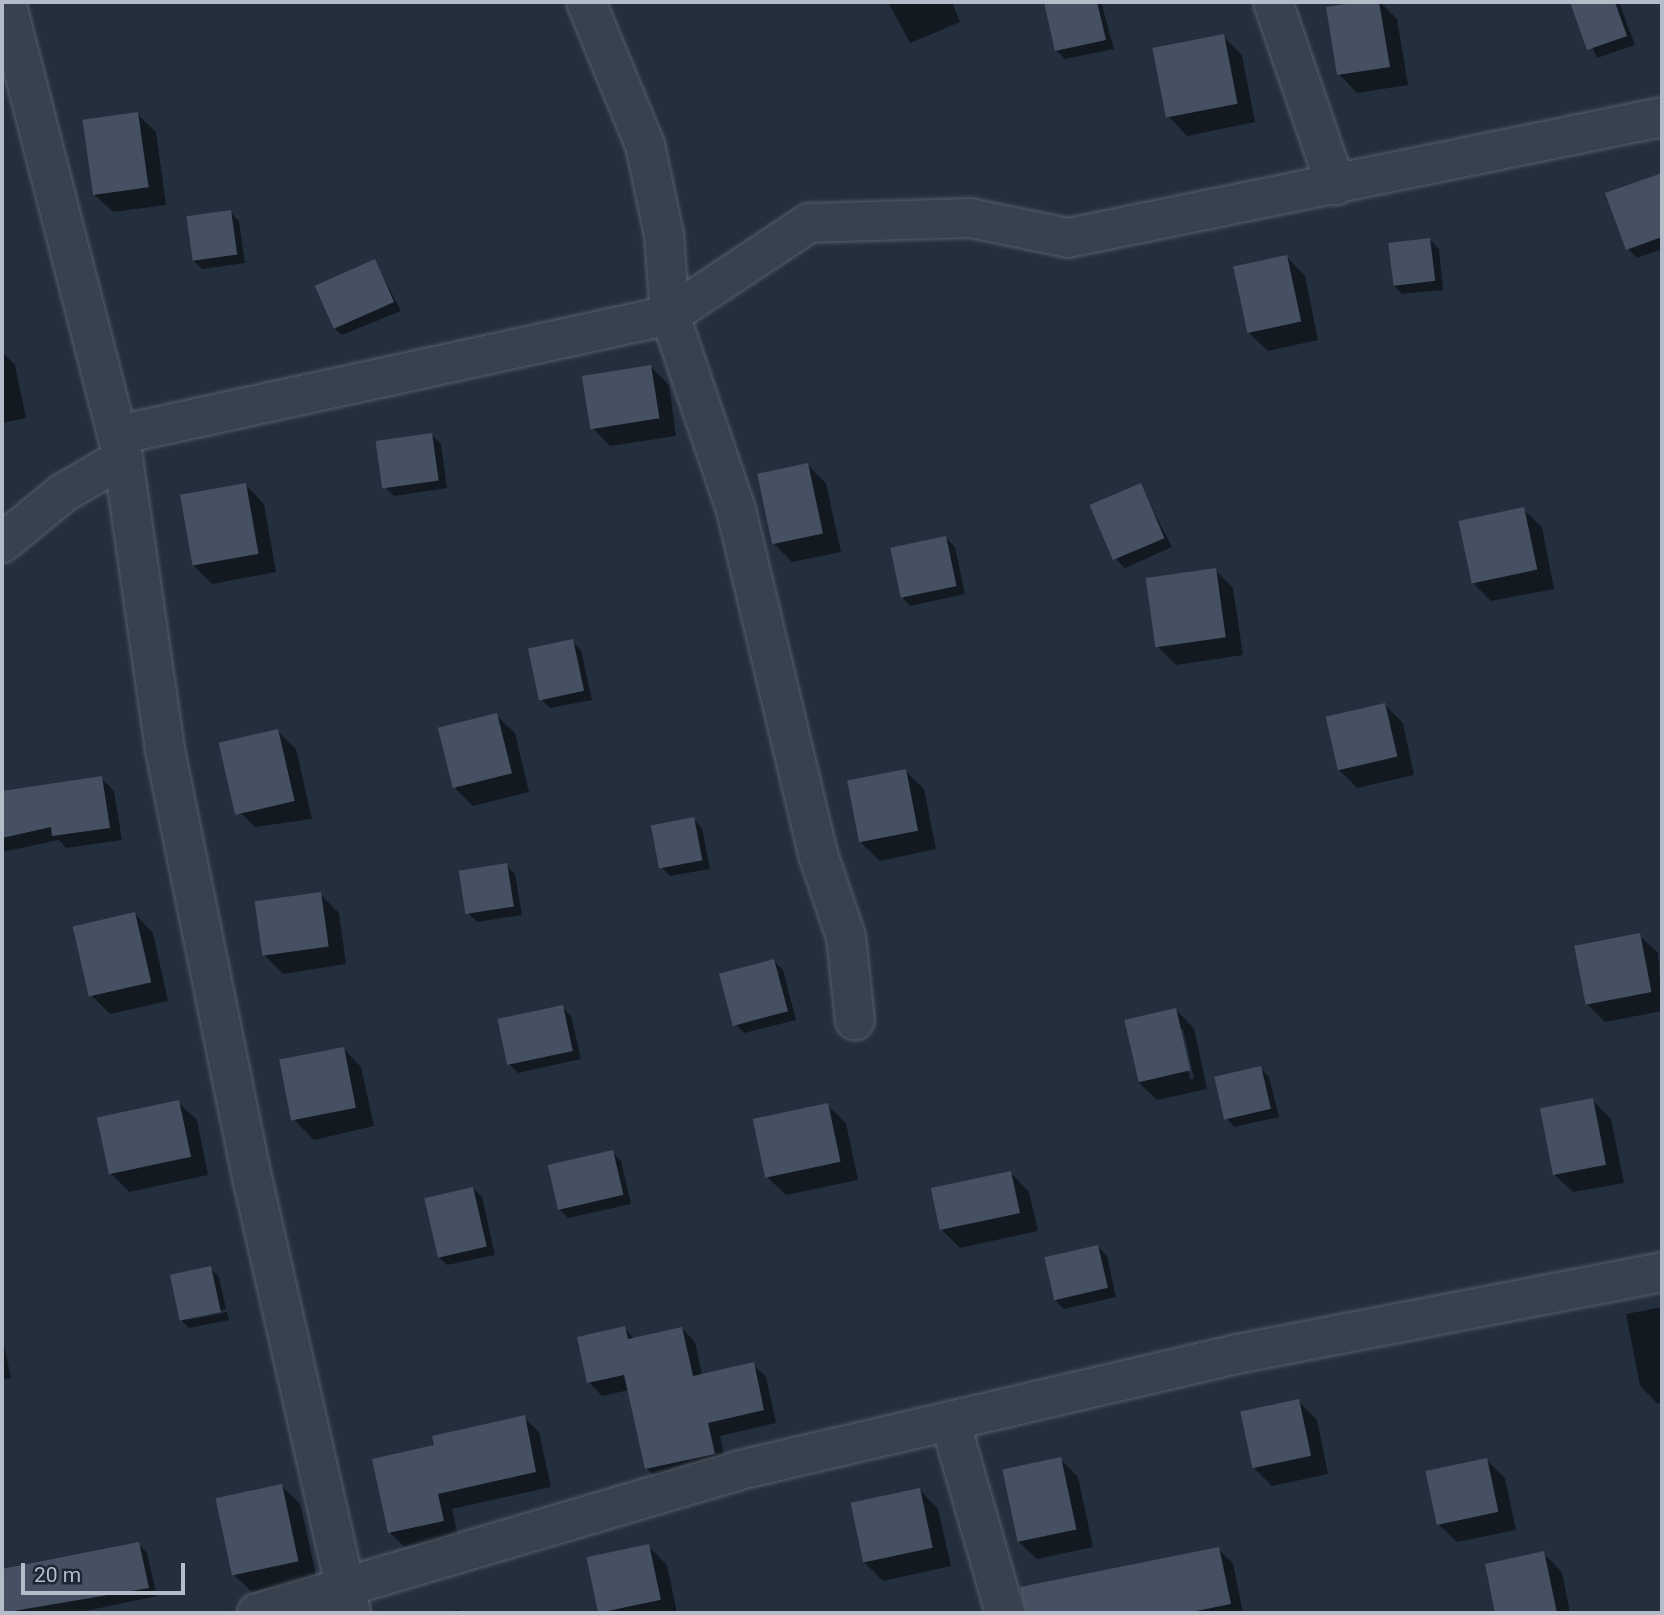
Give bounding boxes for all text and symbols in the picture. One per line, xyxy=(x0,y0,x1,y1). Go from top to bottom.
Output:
scale bar xyxy=(24,1548,189,1592)
text: 20 m xyxy=(34,1563,81,1587)

